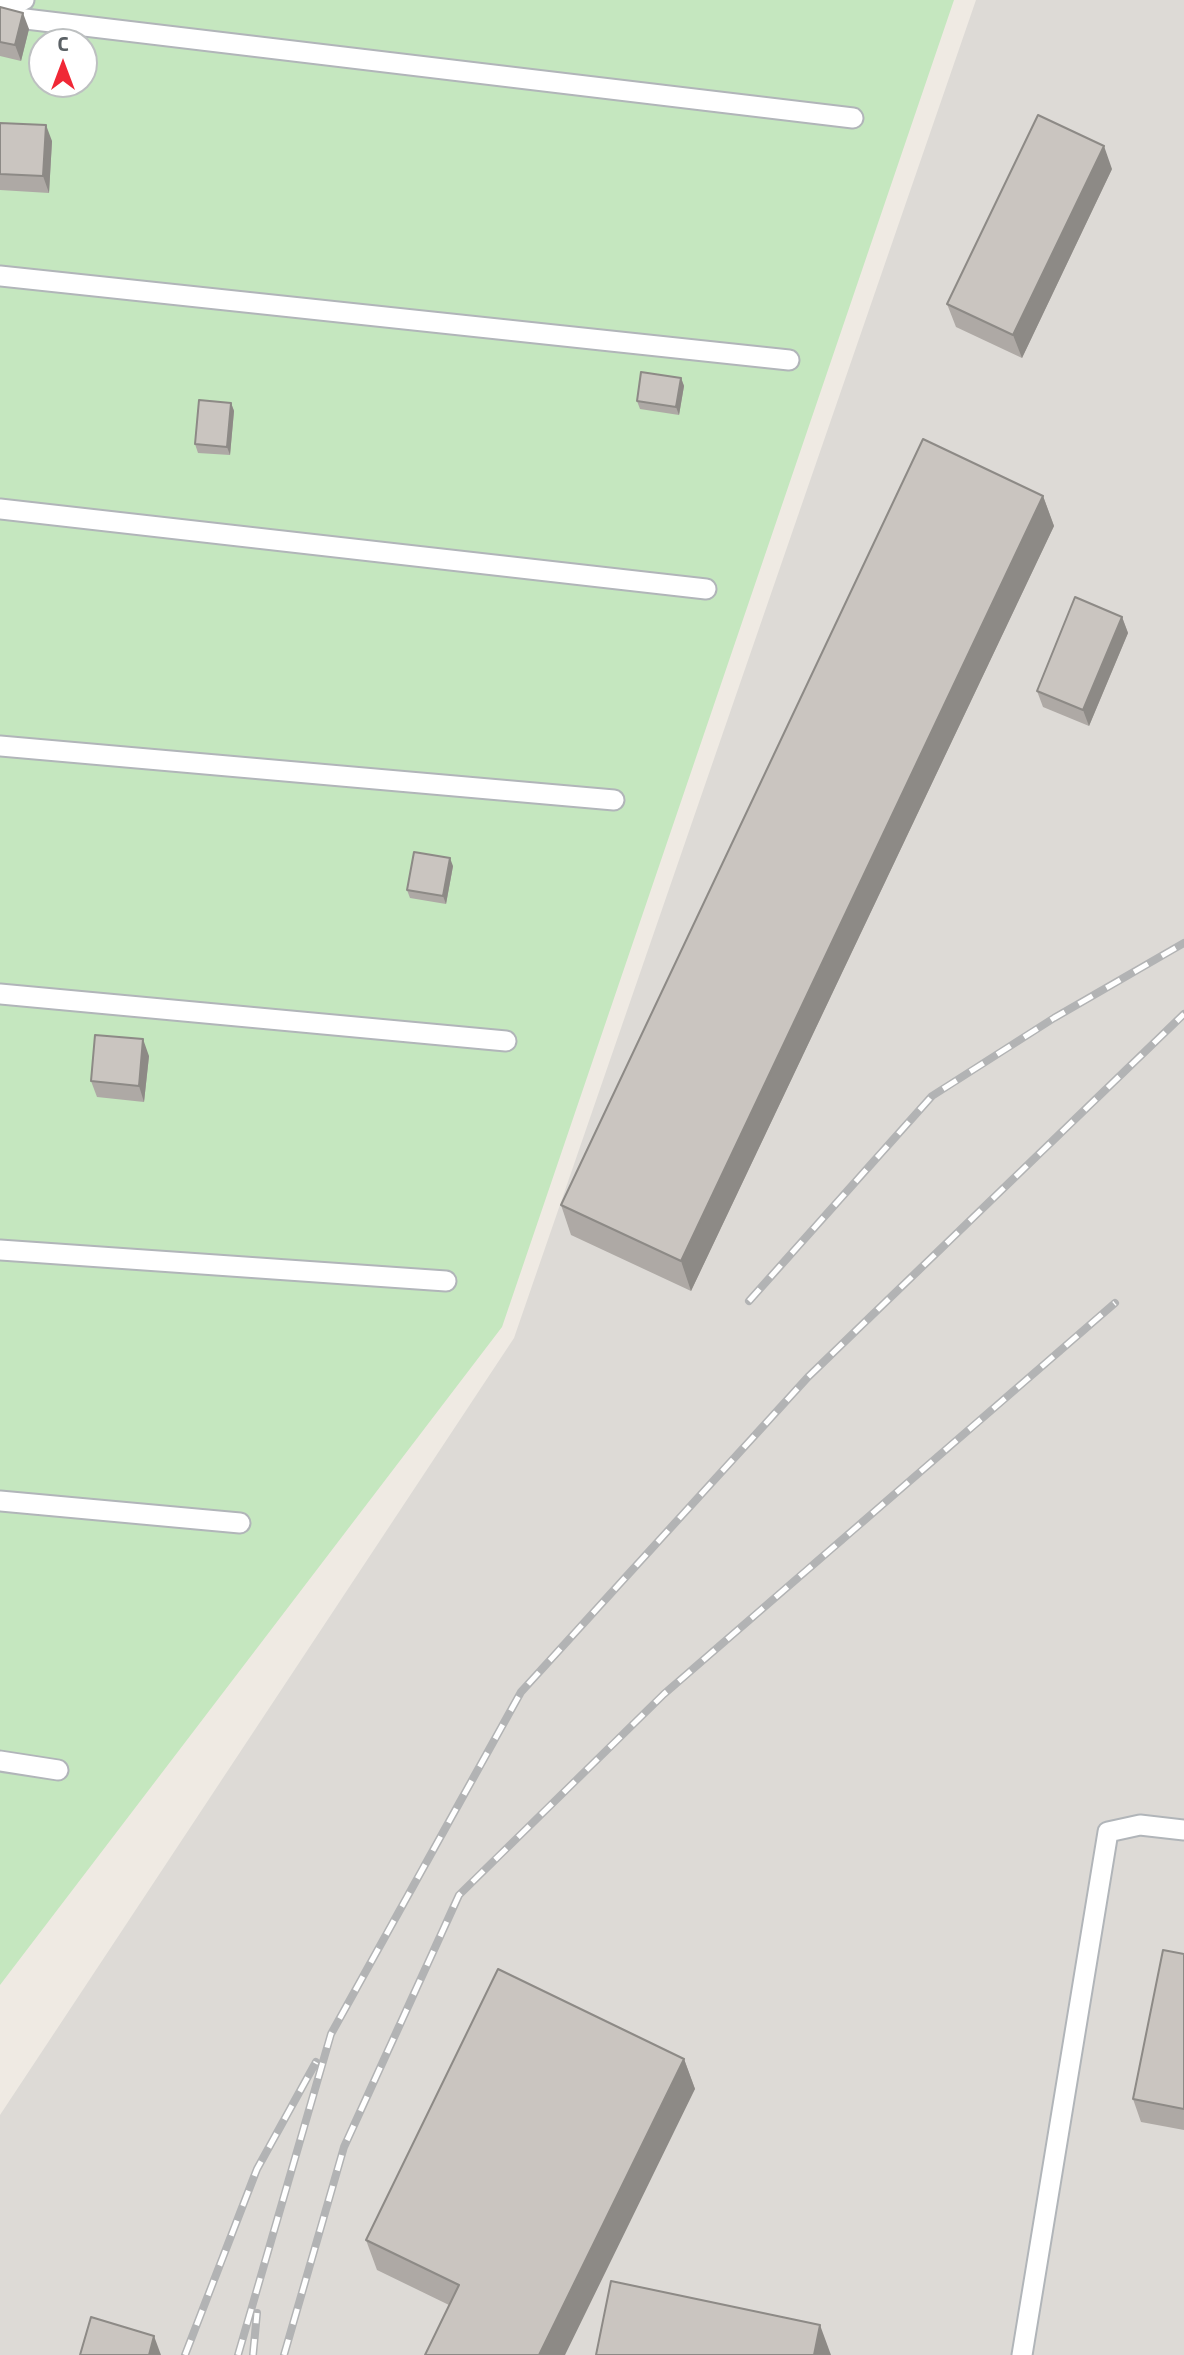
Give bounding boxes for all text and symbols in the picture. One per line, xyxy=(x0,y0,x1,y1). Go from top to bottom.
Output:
north arrow xyxy=(28,28,98,98)
text: С xyxy=(57,32,69,55)

